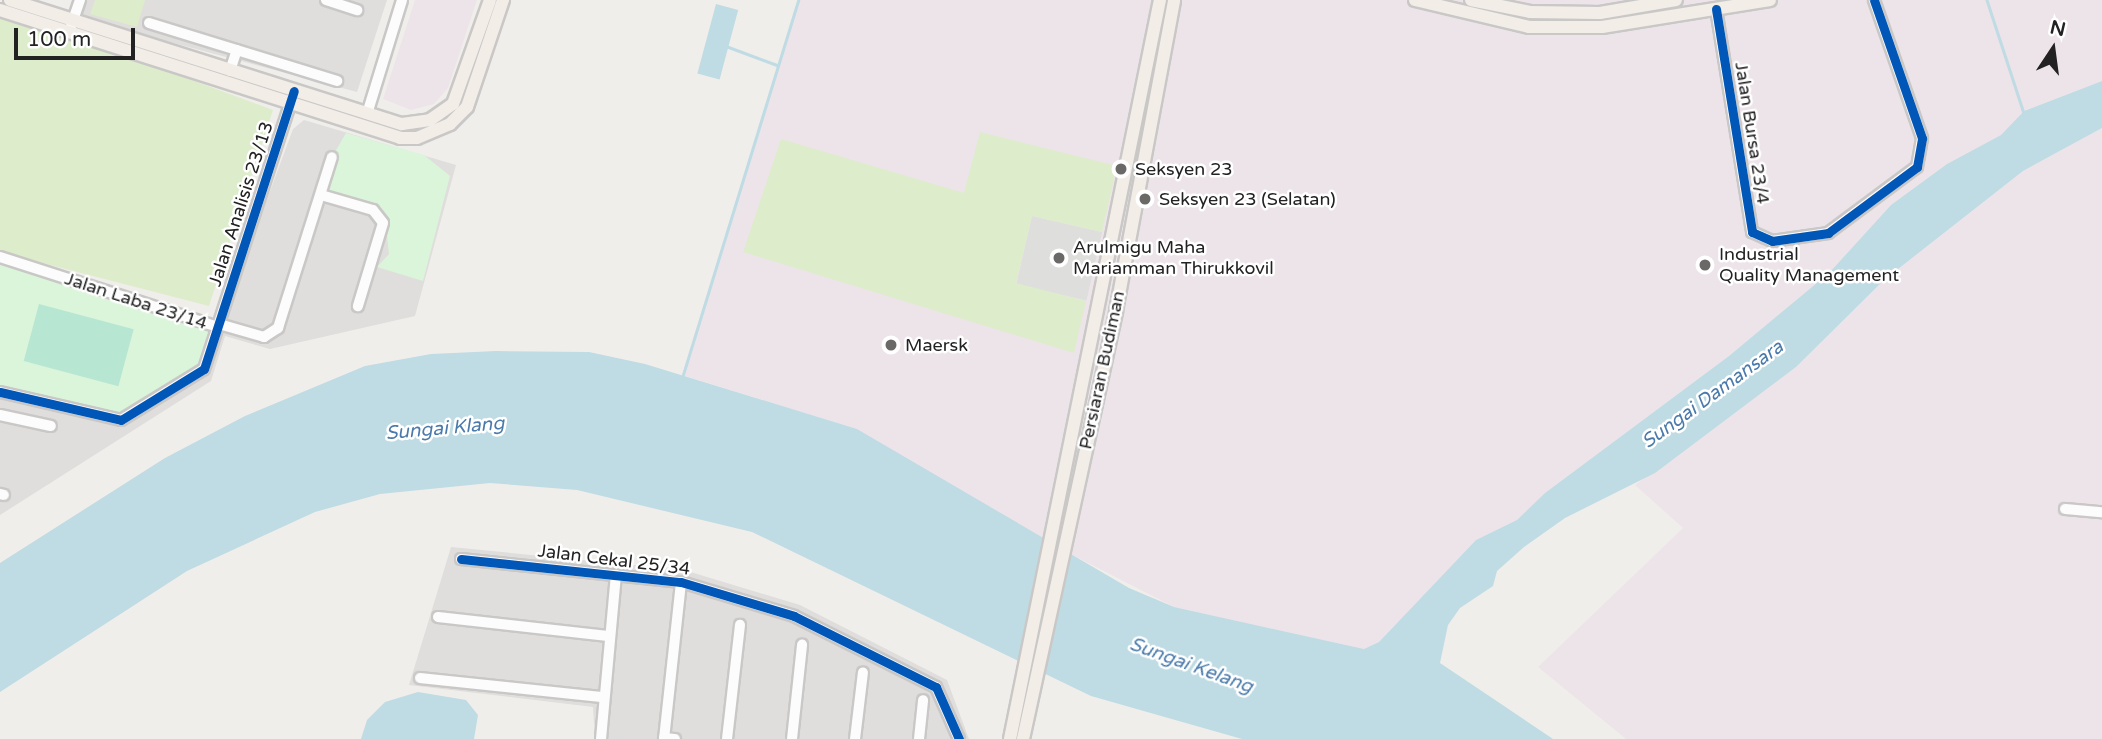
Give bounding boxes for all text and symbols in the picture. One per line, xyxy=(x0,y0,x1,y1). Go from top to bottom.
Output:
scale bar xyxy=(18,14,138,58)
north arrow xyxy=(2018,14,2088,84)
text: N xyxy=(2048,16,2068,41)
text: 100 m xyxy=(27,27,91,52)
street label: Jalan Bursa 23/4 xyxy=(1730,61,1774,205)
street label: Jalan Analisis 23/13 xyxy=(204,119,278,289)
place label: Seksyen 23 xyxy=(1135,158,1233,180)
marker: Seksyen 23 xyxy=(1113,161,1129,177)
place label: Seksyen 23 (Selatan) xyxy=(1159,188,1336,210)
marker: Seksyen 23 (Selatan) xyxy=(1137,191,1153,207)
place label: Arulmigu Maha Mariamman Thirukkovil xyxy=(1073,237,1274,280)
place label: Industrial Quality Management xyxy=(1719,244,1899,286)
marker: Arulmigu Maha Mariamman Thirukkovil xyxy=(1051,250,1067,266)
marker: Industrial Quality Management xyxy=(1697,257,1713,273)
street label: Jalan Laba 23/14 xyxy=(62,268,210,334)
street label: Persiaran Budiman xyxy=(1075,289,1129,451)
place label: Maersk xyxy=(905,334,968,356)
water label: Sungai Damansara xyxy=(1638,336,1788,454)
marker: Maersk xyxy=(883,337,899,353)
water label: Sungai Klang xyxy=(385,412,505,446)
street label: Jalan Cekal 25/34 xyxy=(537,540,691,580)
water label: Sungai Kelang xyxy=(1126,633,1256,699)

